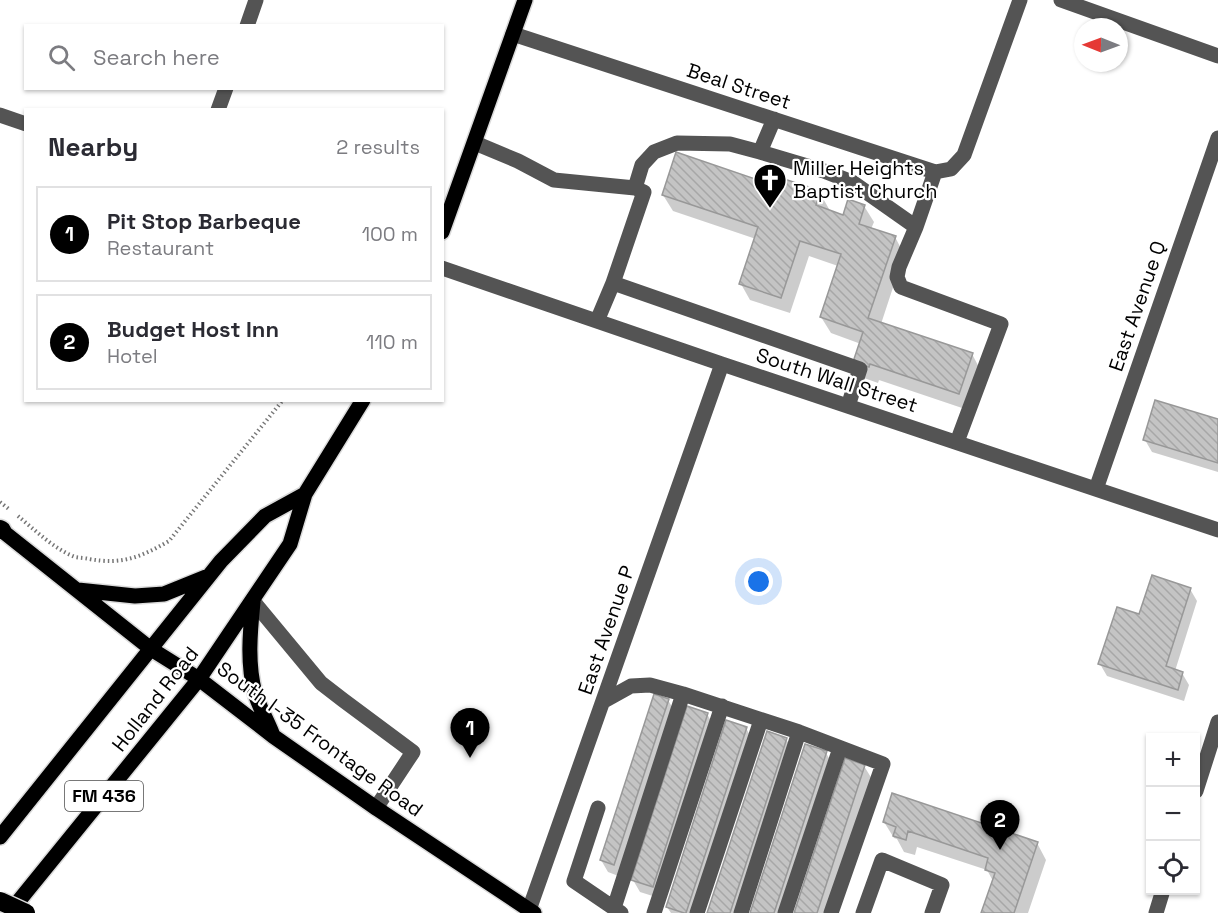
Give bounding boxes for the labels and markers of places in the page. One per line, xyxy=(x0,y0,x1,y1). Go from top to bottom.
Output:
place label: Miller Heights Baptist Church xyxy=(793,155,938,204)
church icon: Miller Heights Baptist Church xyxy=(752,162,788,209)
pin: 1 xyxy=(450,708,490,758)
pin: 2 xyxy=(980,800,1020,850)

